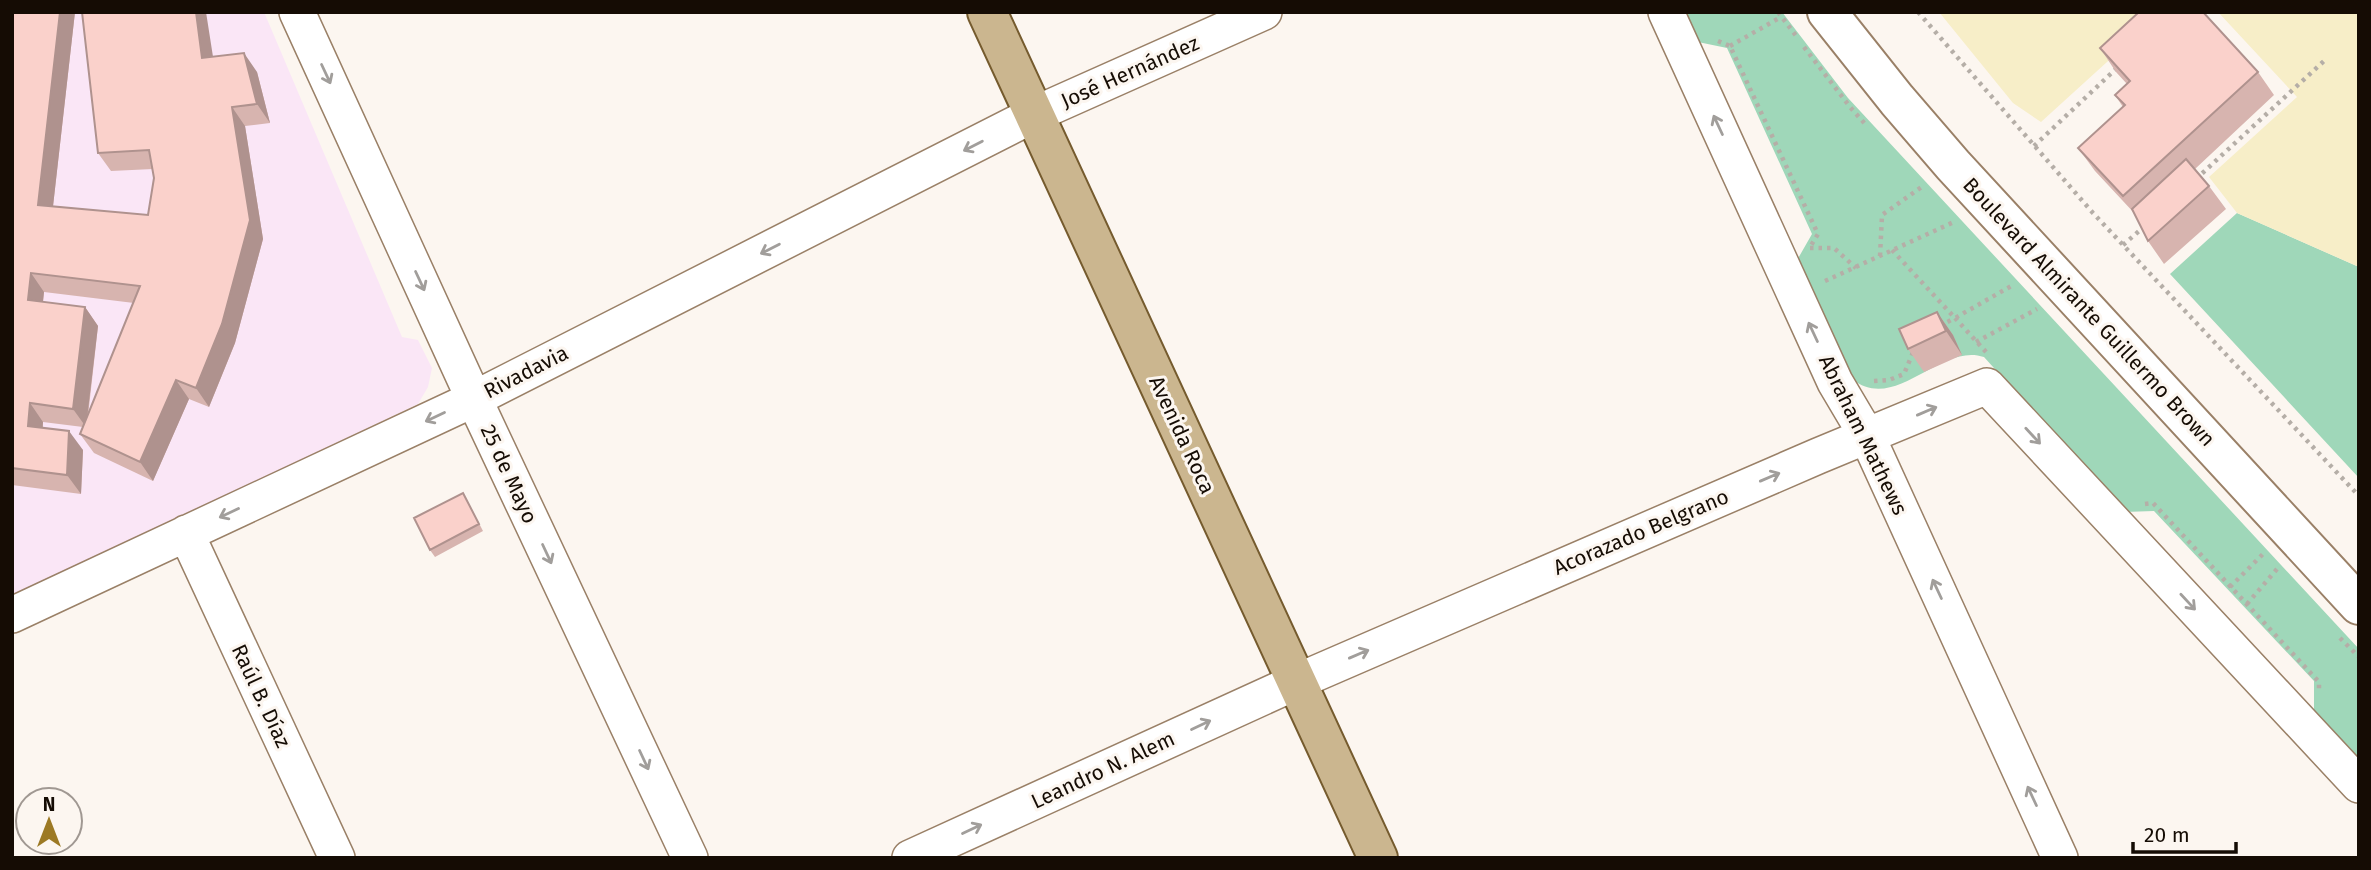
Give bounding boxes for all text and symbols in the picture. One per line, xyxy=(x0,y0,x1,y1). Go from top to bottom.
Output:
street label: José Hernández xyxy=(1057,30,1203,114)
one-way arrow xyxy=(320,63,333,84)
one-way arrow xyxy=(1711,115,1724,136)
one-way arrow xyxy=(963,140,983,154)
street label: Boulevard Almirante Guillermo Brown xyxy=(1957,172,2221,452)
one-way arrow xyxy=(760,243,781,256)
one-way arrow xyxy=(414,270,427,291)
one-way arrow xyxy=(1805,322,1819,343)
street label: Rivadavia xyxy=(479,340,573,404)
street label: Abraham Mathews xyxy=(1813,351,1913,519)
street label: Avenida Roca xyxy=(1143,372,1221,498)
one-way arrow xyxy=(1915,403,1937,416)
one-way arrow xyxy=(425,411,446,424)
street label: 25 de Mayo xyxy=(475,420,543,528)
one-way arrow xyxy=(2025,427,2041,445)
one-way arrow xyxy=(1759,470,1780,483)
street label: Acorazado Belgrano xyxy=(1549,483,1733,581)
one-way arrow xyxy=(219,507,240,520)
one-way arrow xyxy=(541,543,554,564)
one-way arrow xyxy=(1930,579,1943,600)
one-way arrow xyxy=(2180,593,2197,610)
street label: Raúl B. Díaz xyxy=(226,640,296,752)
one-way arrow xyxy=(1348,647,1369,660)
one-way arrow xyxy=(1190,718,1211,731)
street label: Leandro N. Alem xyxy=(1027,725,1179,815)
one-way arrow xyxy=(638,749,651,770)
north arrow xyxy=(14,786,84,856)
one-way arrow xyxy=(2025,786,2038,807)
text: N xyxy=(43,793,55,816)
scale bar xyxy=(2133,810,2236,854)
one-way arrow xyxy=(961,822,982,836)
text: 20 m xyxy=(2144,822,2190,848)

